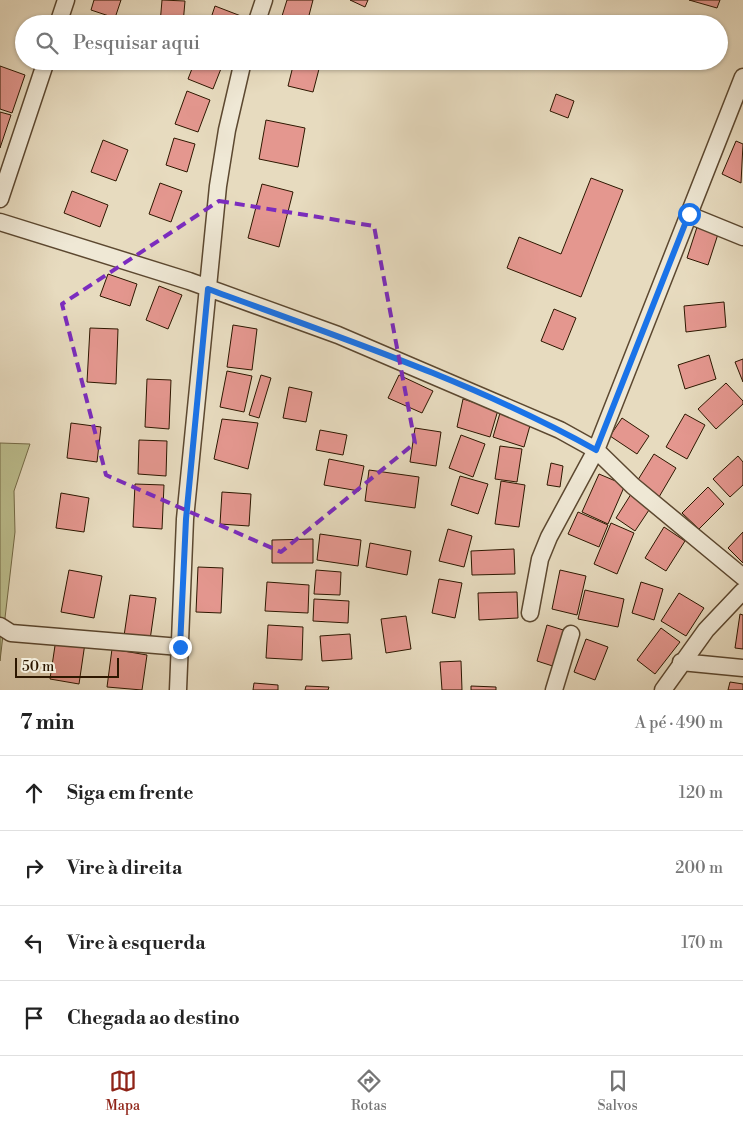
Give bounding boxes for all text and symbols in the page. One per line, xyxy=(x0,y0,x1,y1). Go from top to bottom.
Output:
search box xyxy=(15,15,728,70)
icon: search xyxy=(33,29,61,57)
text: Pesquisar aqui xyxy=(73,31,200,55)
route start xyxy=(678,203,701,226)
route end xyxy=(169,636,192,659)
scale bar xyxy=(15,655,119,678)
text: 50 m xyxy=(22,658,54,676)
text: 7 min xyxy=(20,710,74,736)
text: A pé · 490 m xyxy=(635,713,723,733)
icon: ahead xyxy=(20,779,48,807)
text: Siga em frente xyxy=(67,781,194,805)
text: 120 m xyxy=(679,783,723,803)
icon: right xyxy=(20,854,48,882)
text: Vire à direita xyxy=(67,856,182,880)
text: 200 m xyxy=(675,858,723,878)
icon: left xyxy=(20,929,48,957)
text: Vire à esquerda xyxy=(67,931,206,955)
text: 170 m xyxy=(681,933,723,953)
icon: arrive xyxy=(20,1004,48,1032)
text: Chegada ao destino xyxy=(67,1006,240,1030)
tab: Mapa xyxy=(105,1067,140,1115)
tab: Rotas xyxy=(351,1067,387,1115)
tab: Salvos xyxy=(598,1067,638,1115)

